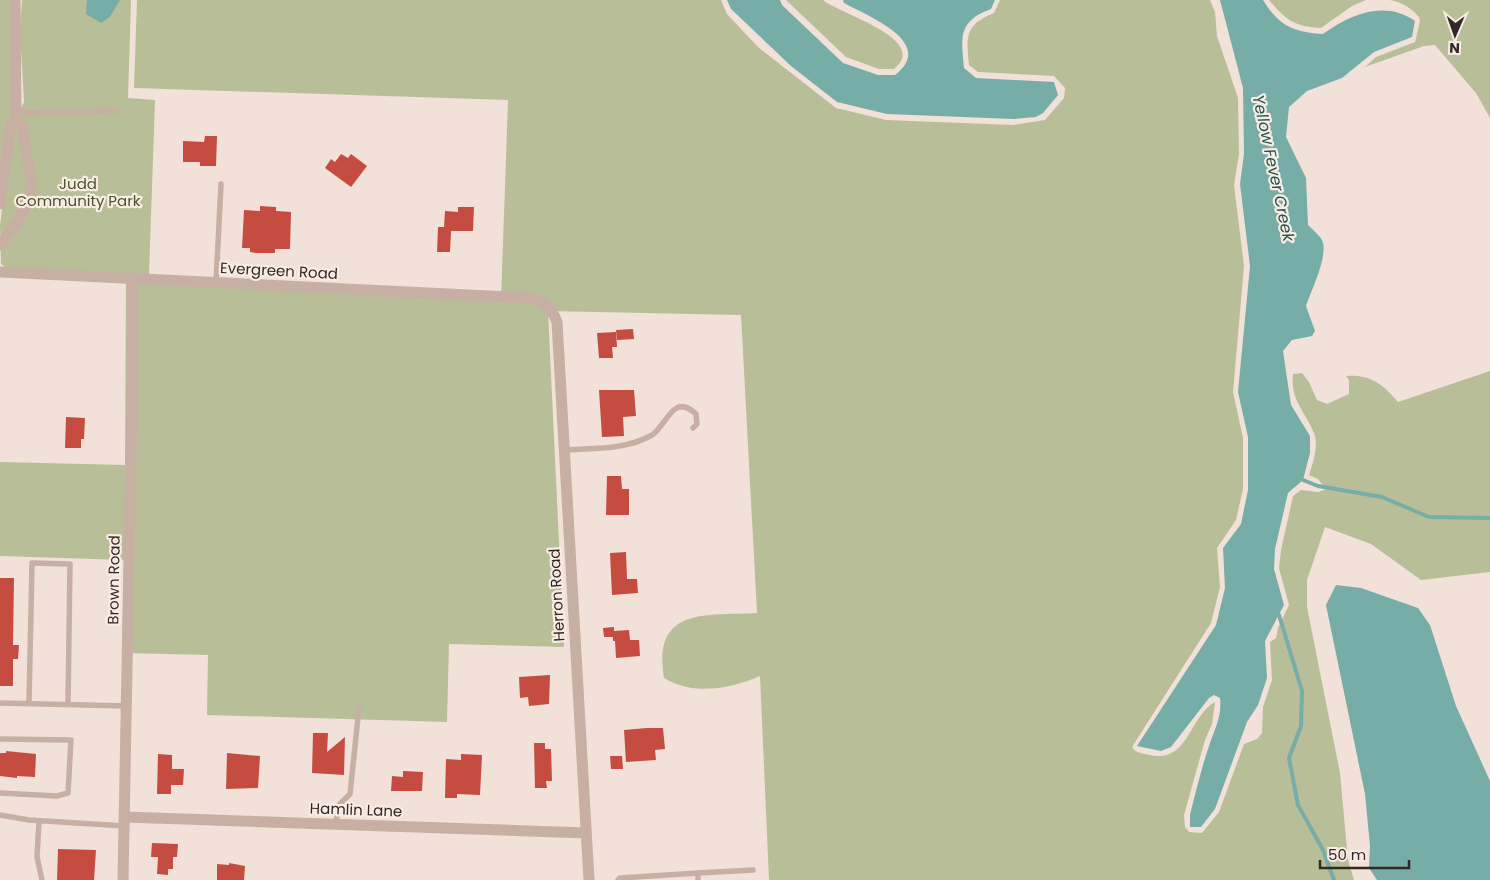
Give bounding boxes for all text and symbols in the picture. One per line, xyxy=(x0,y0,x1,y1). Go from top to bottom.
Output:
north arrow xyxy=(1430,10,1480,60)
text: N xyxy=(1449,38,1460,58)
water label: Yellow Fever Creek xyxy=(1247,93,1300,244)
park label: Judd Community Park xyxy=(15,173,141,211)
street label: Evergreen Road xyxy=(220,257,338,284)
street label: Brown Road xyxy=(102,535,125,625)
street label: Herron Road xyxy=(544,548,569,642)
street label: Hamlin Lane xyxy=(309,797,403,822)
scale bar xyxy=(1320,838,1409,870)
text: 50 m xyxy=(1328,844,1366,865)

